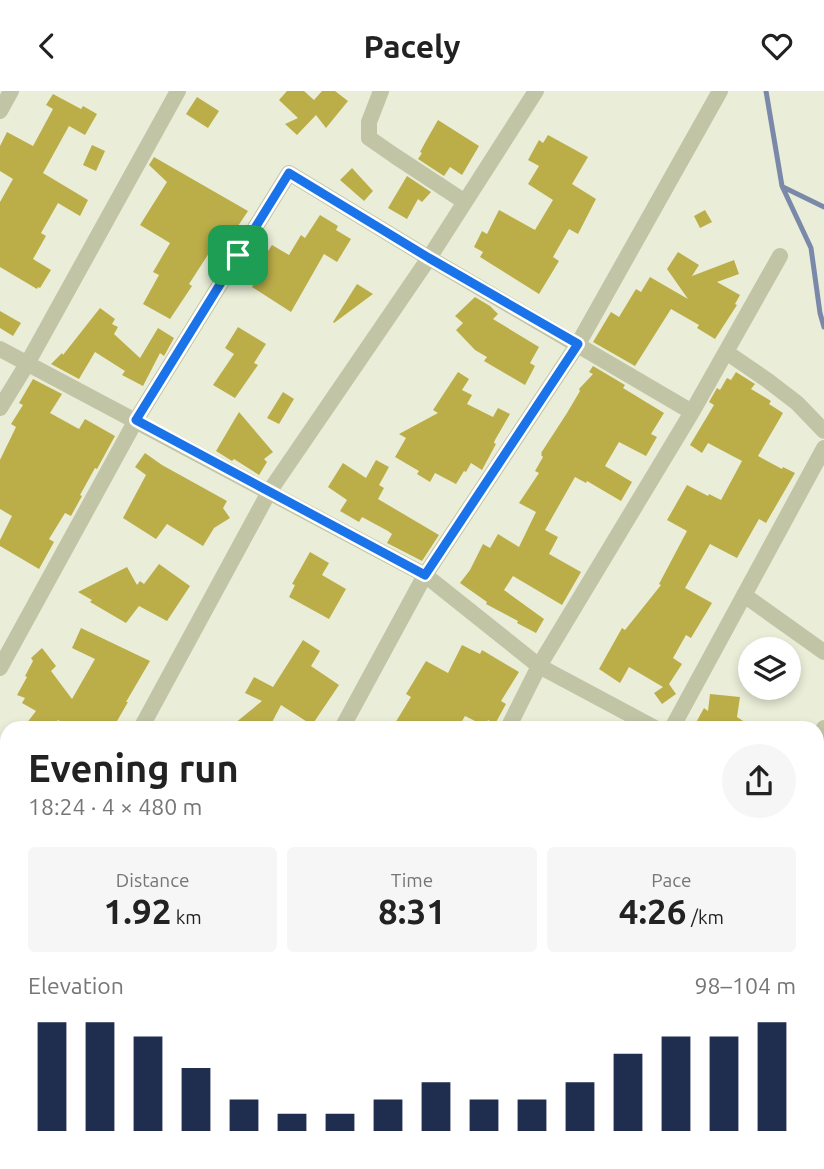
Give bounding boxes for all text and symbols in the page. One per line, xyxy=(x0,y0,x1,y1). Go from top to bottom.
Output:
icon: back xyxy=(28,27,66,65)
icon: heart xyxy=(758,27,796,65)
text: Pacely xyxy=(363,28,461,64)
pin xyxy=(208,225,268,285)
icon: arrive xyxy=(219,236,257,274)
map controls xyxy=(738,637,801,700)
button: layers xyxy=(738,637,801,700)
button: share xyxy=(722,744,796,818)
text: Evening run xyxy=(28,747,239,789)
text: 18:24 · 4 × 480 m xyxy=(28,794,202,819)
text: Distance xyxy=(116,869,189,891)
text: Time xyxy=(391,869,433,891)
text: Pace xyxy=(651,869,691,891)
text: 1.92 xyxy=(104,891,171,931)
text: 8:31 xyxy=(378,891,446,931)
text: 4:26 xyxy=(619,891,687,931)
text: km xyxy=(171,906,202,928)
text: /km xyxy=(687,906,724,928)
text: Elevation xyxy=(28,973,124,998)
text: 98–104 m xyxy=(695,973,796,998)

